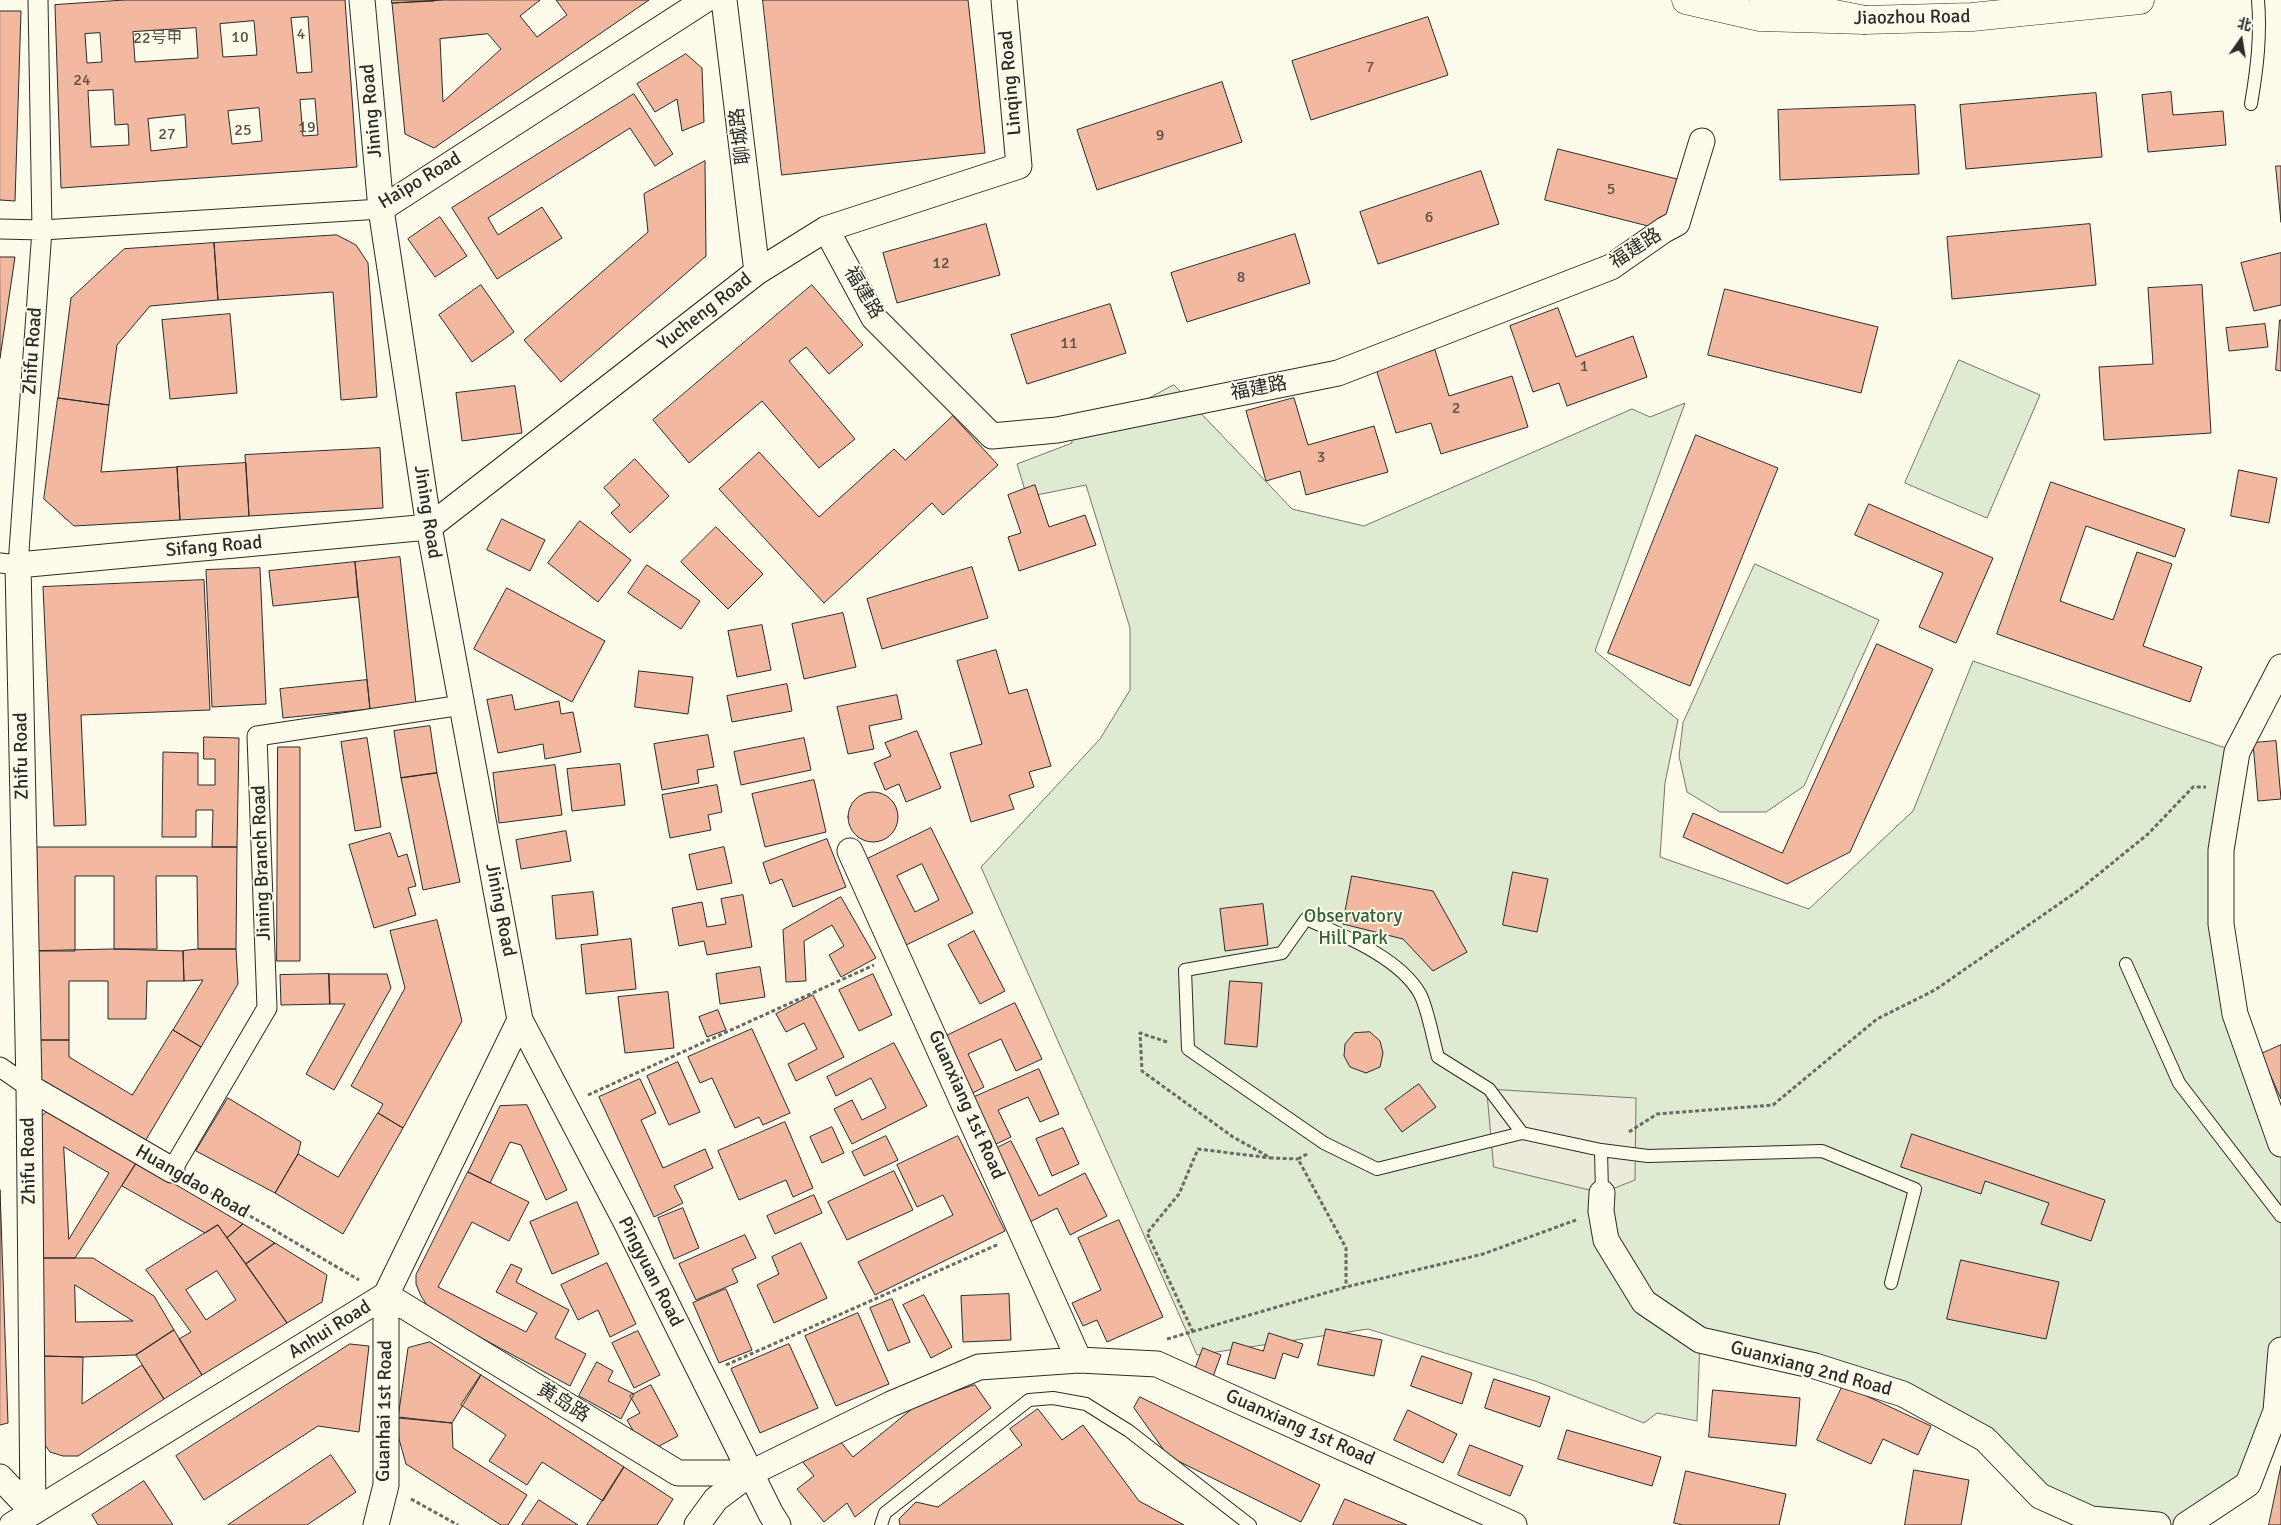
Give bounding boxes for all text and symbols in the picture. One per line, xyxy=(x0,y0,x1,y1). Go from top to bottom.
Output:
street label: Jiaozhou Road xyxy=(1853,6,1971,30)
north arrow xyxy=(2216,15,2266,65)
text: 北 xyxy=(2236,15,2253,35)
house number: 4 xyxy=(297,25,305,45)
house number: 10 xyxy=(231,28,249,48)
house number: 22号甲 xyxy=(133,29,183,49)
street label: Linqing Road xyxy=(995,29,1027,137)
house number: 7 xyxy=(1366,58,1374,78)
street label: Jining Road xyxy=(357,63,387,159)
house number: 24 xyxy=(73,71,91,91)
street label: 聊城路 xyxy=(726,106,756,166)
house number: 19 xyxy=(298,118,316,138)
house number: 25 xyxy=(234,121,252,141)
house number: 27 xyxy=(158,125,176,145)
house number: 9 xyxy=(1156,126,1164,146)
street label: Haipo Road xyxy=(375,147,465,215)
house number: 5 xyxy=(1607,180,1615,200)
house number: 6 xyxy=(1425,208,1433,228)
street label: 福建路 xyxy=(1606,224,1666,274)
house number: 12 xyxy=(932,254,950,274)
street label: 福建路 xyxy=(839,263,887,323)
street label: Yucheng Road xyxy=(653,268,757,356)
house number: 8 xyxy=(1237,268,1245,288)
street label: Zhifu Road xyxy=(19,306,47,396)
house number: 11 xyxy=(1060,334,1078,354)
house number: 1 xyxy=(1580,357,1588,377)
street label: 福建路 xyxy=(1229,372,1289,406)
house number: 2 xyxy=(1452,399,1460,419)
house number: 3 xyxy=(1317,448,1325,468)
street label: Jining Road xyxy=(408,464,446,560)
street label: Sifang Road xyxy=(165,531,263,563)
street label: Zhifu Road xyxy=(10,712,34,800)
street label: Jining Branch Road xyxy=(248,785,276,941)
street label: Jining Road xyxy=(480,861,520,959)
park label: Observatory Hill Park xyxy=(1304,906,1402,950)
street label: Guanxiang 1st Road xyxy=(923,1027,1009,1183)
street label: Zhifu Road xyxy=(17,1117,41,1205)
street label: Huangdao Road xyxy=(131,1140,253,1224)
street label: Pingyuan Road xyxy=(613,1213,687,1331)
street label: Anhui Road xyxy=(285,1296,375,1364)
street label: Guanxiang 2nd Road xyxy=(1728,1336,1894,1402)
street label: Guanhai 1st Road xyxy=(372,1340,398,1482)
street label: 黄岛路 xyxy=(533,1379,593,1427)
street label: Guanxiang 1st Road xyxy=(1222,1385,1378,1471)

